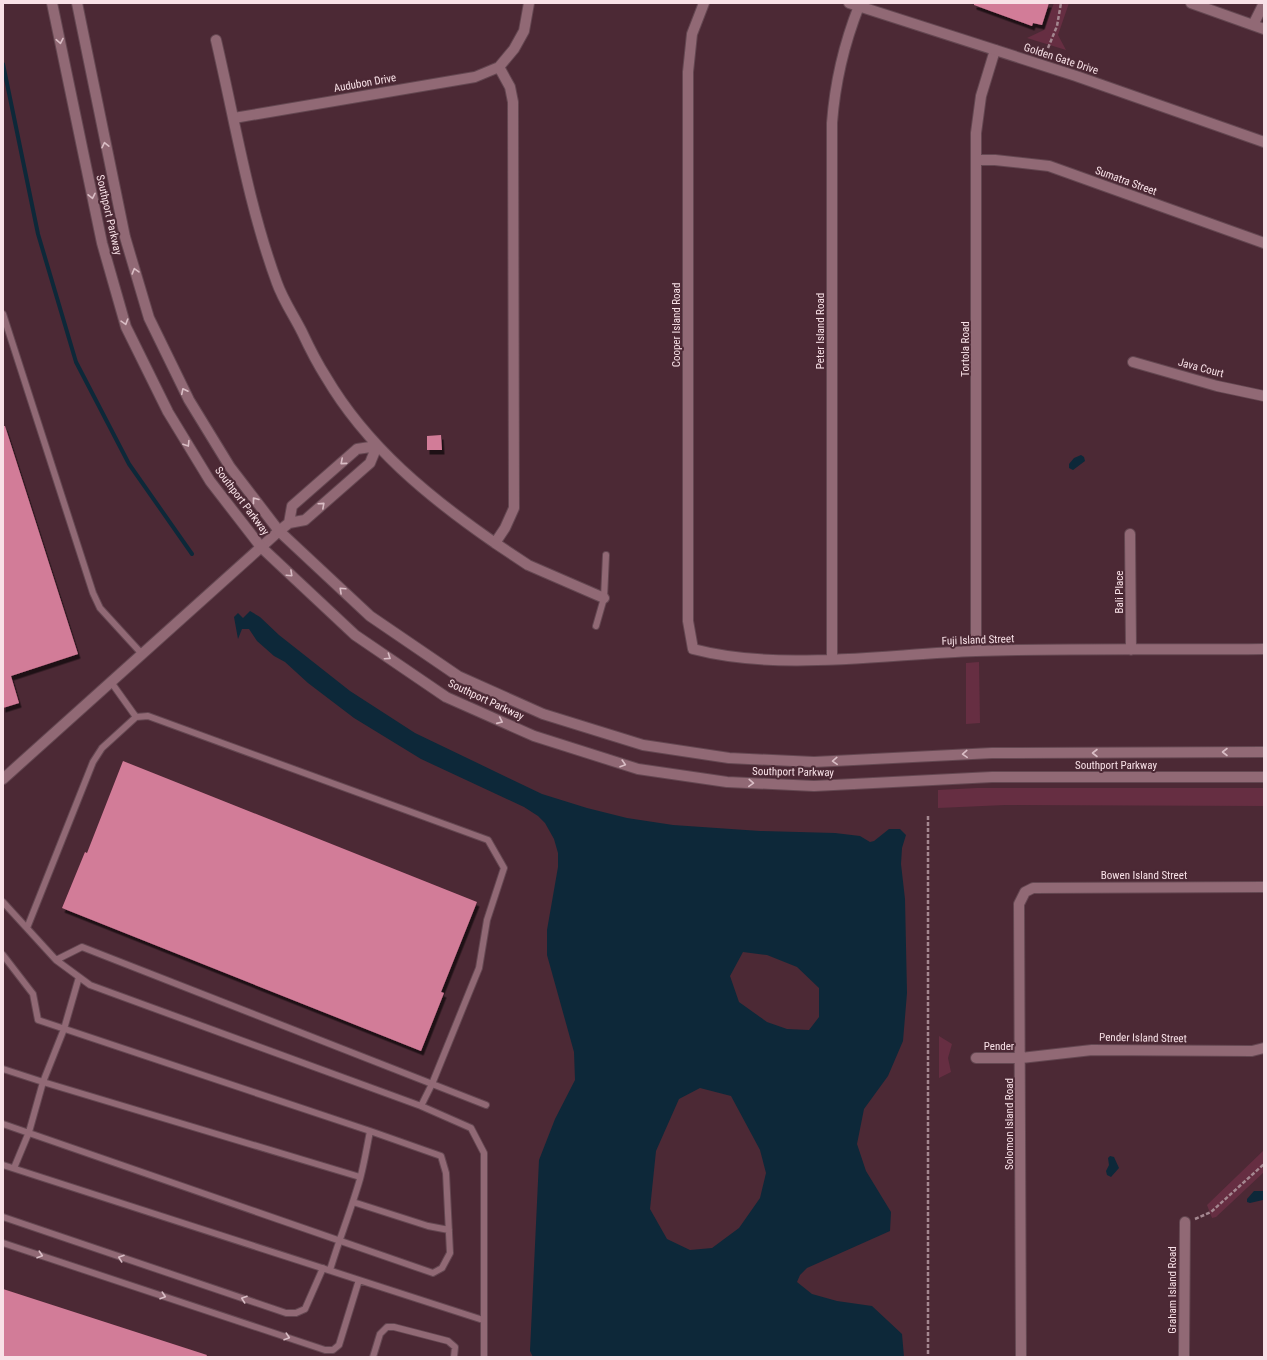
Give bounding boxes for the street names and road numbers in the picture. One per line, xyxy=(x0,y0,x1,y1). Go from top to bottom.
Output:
street label: Golden Gate Drive xyxy=(1022,41,1100,77)
street label: Audubon Drive xyxy=(333,71,397,95)
street label: Sumatra Street xyxy=(1093,164,1159,198)
street label: Southport Parkway xyxy=(93,174,125,257)
street label: Cooper Island Road xyxy=(670,283,683,367)
street label: Peter Island Road xyxy=(814,293,827,369)
street label: Tortola Road xyxy=(959,321,972,377)
street label: Java Court xyxy=(1177,356,1225,380)
street label: Southport Parkway xyxy=(212,464,272,538)
street label: Bali Place xyxy=(1113,571,1126,613)
street label: Fuji Island Street xyxy=(941,632,1015,648)
street label: Southport Parkway xyxy=(446,677,526,723)
street label: Southport Parkway xyxy=(1075,759,1157,772)
street label: Southport Parkway xyxy=(752,765,835,779)
street label: Bowen Island Street xyxy=(1101,869,1187,882)
street label: Pender Island Street xyxy=(1099,1031,1187,1045)
street label: Pender xyxy=(984,1040,1015,1053)
street label: Solomon Island Road xyxy=(1003,1078,1016,1170)
street label: Graham Island Road xyxy=(1166,1246,1179,1334)

